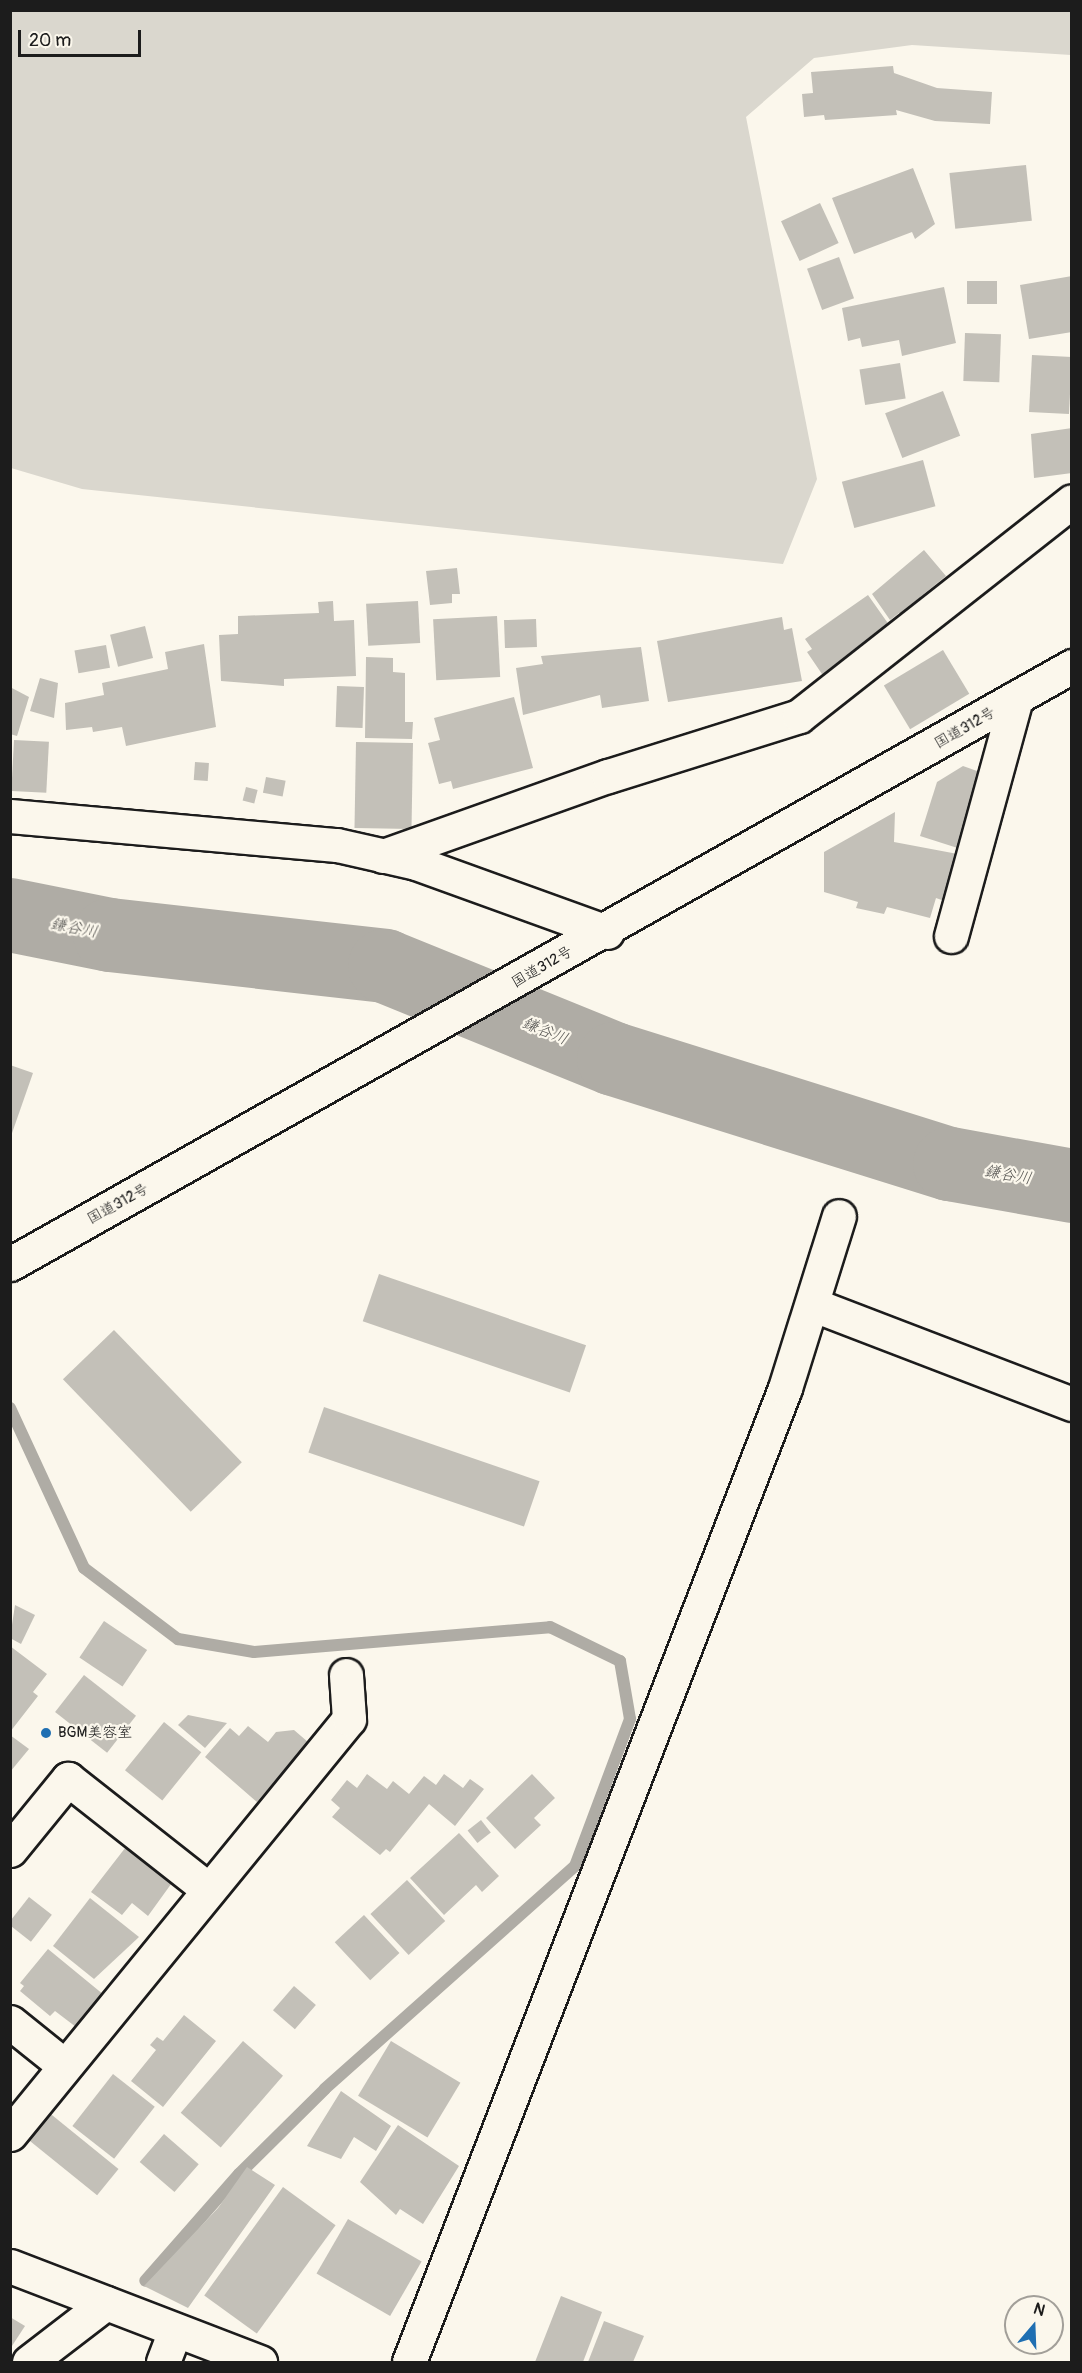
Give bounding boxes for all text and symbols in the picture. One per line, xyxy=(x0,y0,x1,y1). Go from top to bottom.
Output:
scale bar xyxy=(21,18,144,56)
text: 20 m xyxy=(29,29,71,52)
street label: 国道312号 xyxy=(931,703,999,753)
water label: 鎌谷川 xyxy=(49,914,99,942)
street label: 国道312号 xyxy=(508,942,576,992)
water label: 鎌谷川 xyxy=(519,1013,571,1049)
water label: 鎌谷川 xyxy=(983,1161,1033,1189)
street label: 国道312号 xyxy=(84,1180,152,1228)
place label: BGM美容室 xyxy=(58,1724,132,1742)
marker: BGM美容室 xyxy=(39,1726,53,1740)
north arrow xyxy=(1004,2295,1064,2355)
text: N xyxy=(1031,2299,1048,2321)

